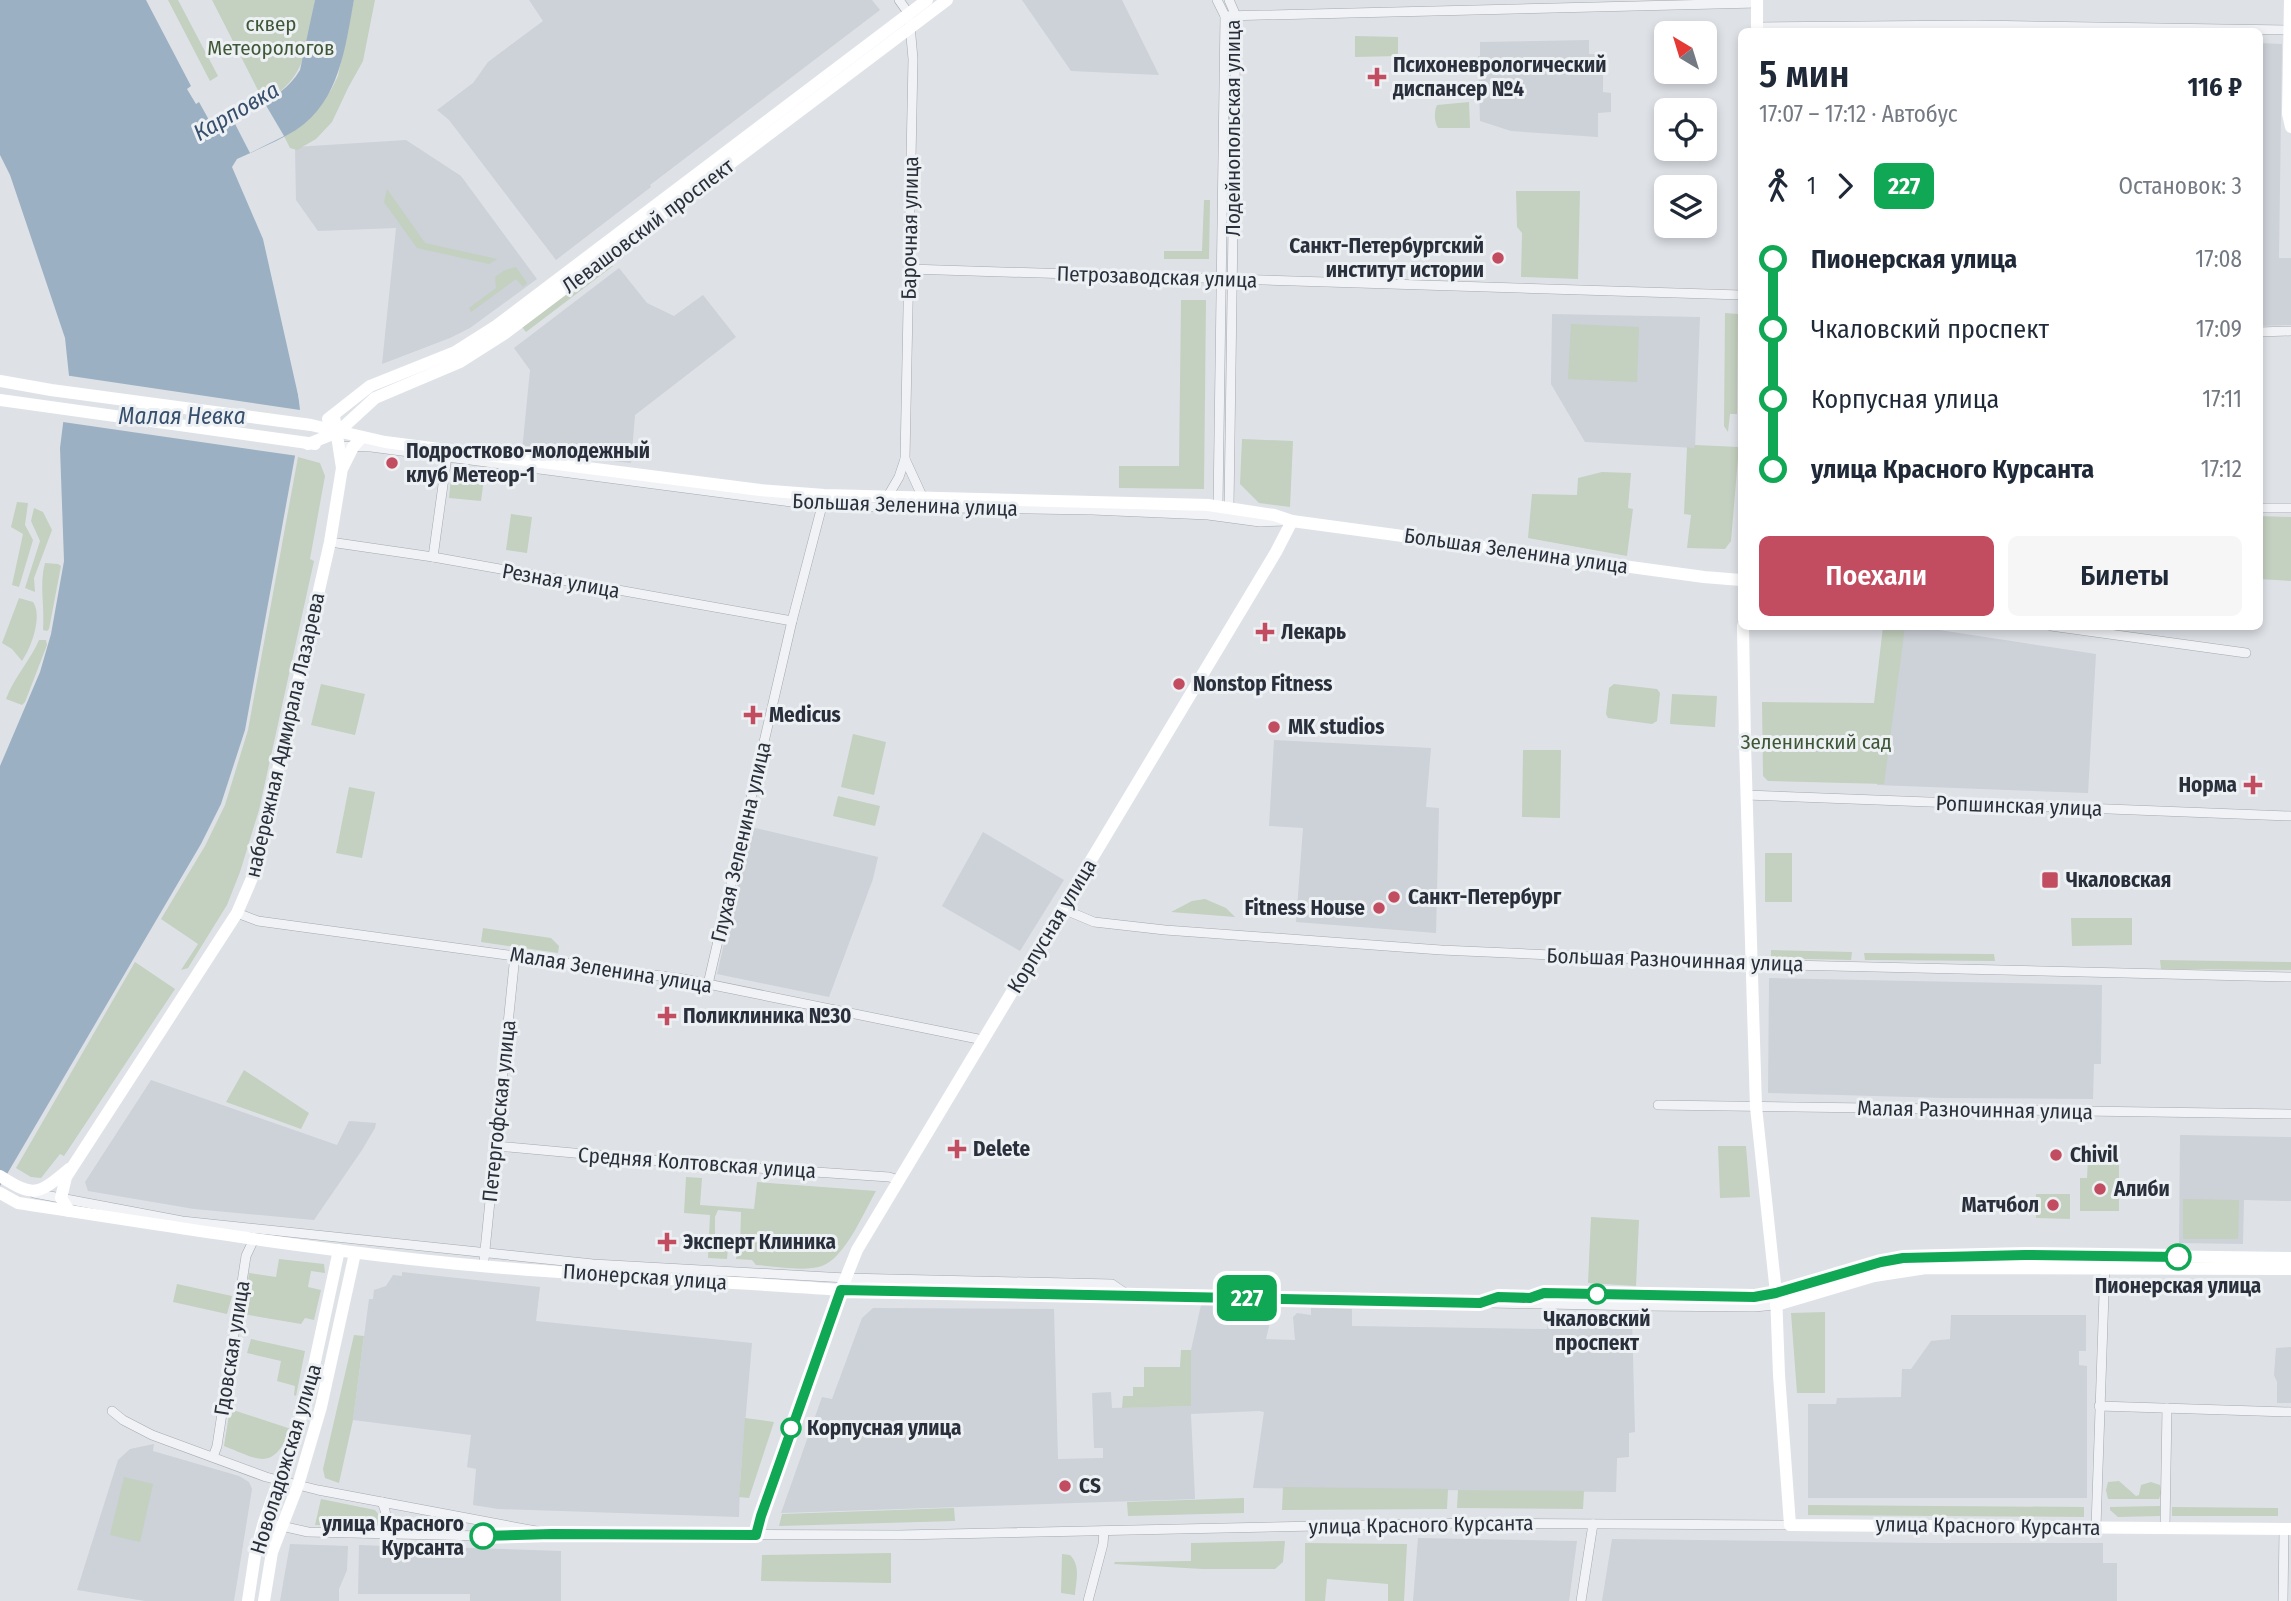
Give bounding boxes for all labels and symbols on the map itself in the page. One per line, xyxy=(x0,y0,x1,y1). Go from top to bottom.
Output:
park label: сквер Метеорологов xyxy=(207,11,335,61)
street label: Лодейнопольская улица xyxy=(1220,20,1246,236)
north arrow xyxy=(1654,21,1717,84)
place label: Психоневрологический диспансер №4 xyxy=(1392,52,1606,102)
marker: Психоневрологический диспансер №4 xyxy=(1367,67,1387,87)
water label: Карповка xyxy=(188,75,284,147)
street label: Левашовский проспект xyxy=(557,153,739,299)
street label: Барочная улица xyxy=(896,156,924,300)
place label: Санкт-Петербургский институт истории xyxy=(1289,233,1484,283)
marker: Санкт-Петербургский институт истории xyxy=(1490,250,1506,266)
street label: Петрозаводская улица xyxy=(1056,261,1258,293)
water label: Малая Невка xyxy=(118,402,246,430)
place label: Подростково-молодежный клуб Метеор-1 xyxy=(406,438,650,488)
marker: Подростково-молодежный клуб Метеор-1 xyxy=(384,455,400,471)
street label: Большая Зеленина улица xyxy=(792,488,1018,522)
street label: Большая Зеленина улица xyxy=(1402,522,1630,580)
street label: Резная улица xyxy=(500,558,622,604)
street label: набережная Адмирала Лазарева xyxy=(240,590,330,880)
place label: Лекарь xyxy=(1281,619,1346,645)
marker: Лекарь xyxy=(1255,622,1275,642)
place label: Nonstop Fitness xyxy=(1193,671,1333,697)
marker: Nonstop Fitness xyxy=(1171,676,1187,692)
place label: Medicus xyxy=(769,702,841,728)
marker: Medicus xyxy=(743,705,763,725)
place label: MK studios xyxy=(1288,714,1384,740)
marker: MK studios xyxy=(1266,719,1282,735)
park label: Зеленинский сад xyxy=(1741,729,1891,755)
street label: Глухая Зеленина улица xyxy=(705,739,777,945)
place label: Норма xyxy=(2178,772,2237,798)
marker: Норма xyxy=(2243,775,2263,795)
street label: Ропшинская улица xyxy=(1935,790,2103,822)
street label: Корпусная улица xyxy=(1002,854,1102,998)
place label: Чкаловская xyxy=(2066,867,2171,893)
marker: Чкаловская xyxy=(2040,870,2060,890)
place label: Санкт-Петербург xyxy=(1408,884,1562,910)
marker: Санкт-Петербург xyxy=(1386,889,1402,905)
place label: Fitness House xyxy=(1245,895,1365,921)
marker: Fitness House xyxy=(1371,900,1387,916)
street label: Малая Зеленина улица xyxy=(508,941,714,999)
street label: Большая Разночинная улица xyxy=(1546,943,1804,977)
place label: Поликлиника №30 xyxy=(683,1003,852,1029)
marker: Поликлиника №30 xyxy=(657,1006,677,1026)
street label: Петергофская улица xyxy=(477,1019,521,1203)
street label: Малая Разночинная улица xyxy=(1857,1095,2093,1125)
place label: Delete xyxy=(973,1136,1030,1162)
marker: Delete xyxy=(947,1139,967,1159)
street label: Средняя Колтовская улица xyxy=(577,1142,817,1184)
place label: Chivil xyxy=(2070,1142,2119,1168)
marker: Chivil xyxy=(2048,1147,2064,1163)
place label: Алиби xyxy=(2113,1176,2170,1202)
marker: Алиби xyxy=(2092,1181,2108,1197)
place label: Матчбол xyxy=(1962,1192,2039,1218)
marker: Матчбол xyxy=(2045,1197,2061,1213)
place label: Эксперт Клиника xyxy=(683,1229,836,1255)
marker: Эксперт Клиника xyxy=(657,1232,677,1252)
marker: Пионерская улица xyxy=(2165,1244,2191,1270)
street label: Пионерская улица xyxy=(562,1258,728,1296)
place label: Пионерская улица xyxy=(2095,1273,2261,1299)
line badge: 227 xyxy=(1207,1275,1287,1321)
street label: Гдовская улица xyxy=(208,1279,256,1417)
marker: Чкаловский проспект xyxy=(1587,1284,1607,1304)
place label: Чкаловский проспект xyxy=(1543,1306,1651,1356)
street label: Новоладожская улица xyxy=(245,1361,327,1557)
place label: Корпусная улица xyxy=(807,1415,961,1441)
marker: Корпусная улица xyxy=(781,1418,801,1438)
place label: CS xyxy=(1079,1473,1101,1499)
marker: CS xyxy=(1057,1478,1073,1494)
street label: улица Красного Курсанта xyxy=(1308,1510,1534,1540)
place label: улица Красного Курсанта xyxy=(321,1511,464,1561)
street label: улица Красного Курсанта xyxy=(1875,1511,2101,1541)
marker: улица Красного Курсанта xyxy=(470,1523,496,1549)

